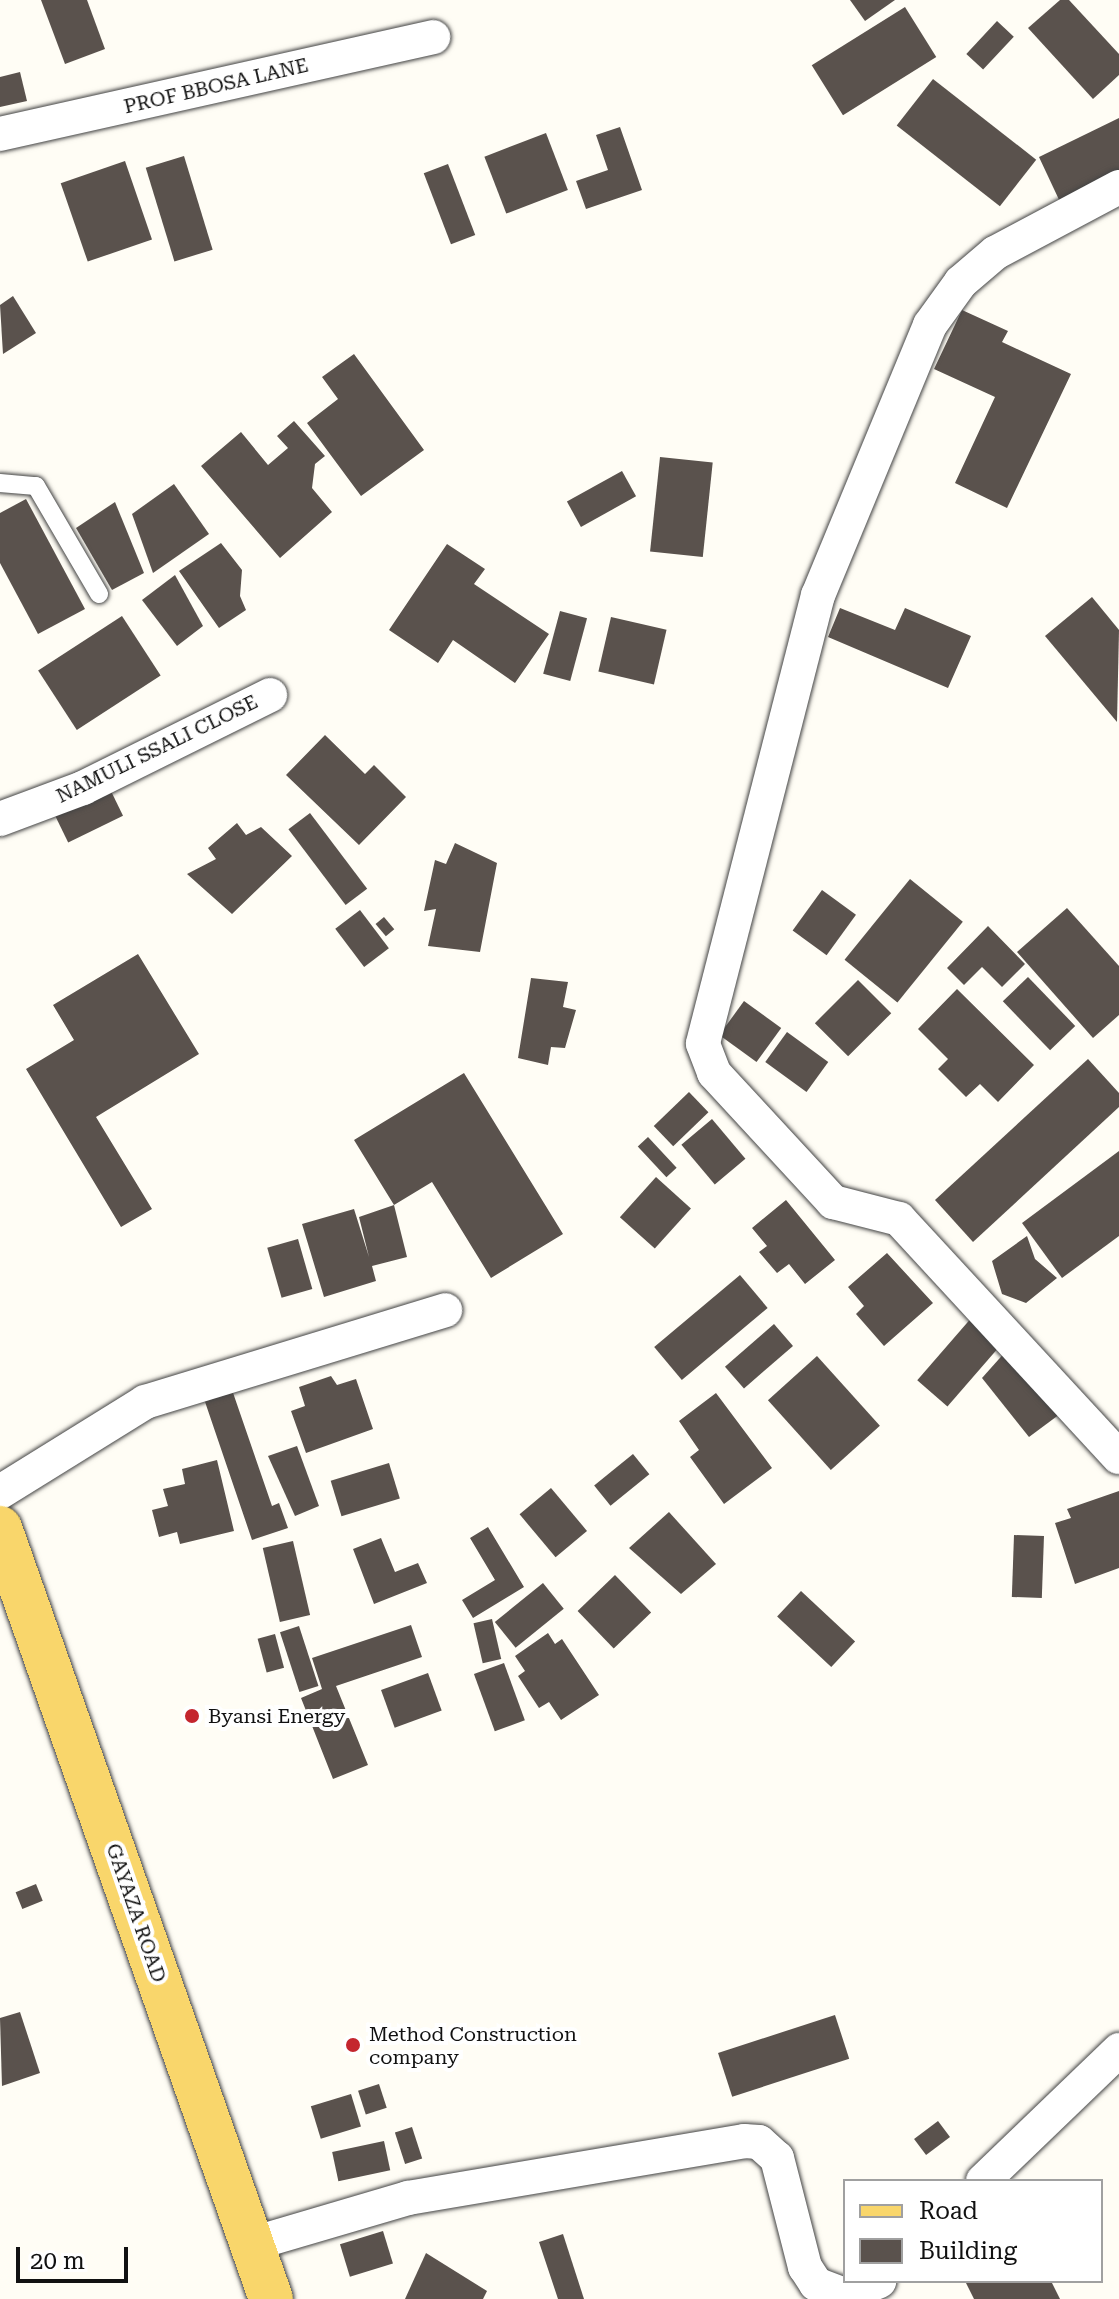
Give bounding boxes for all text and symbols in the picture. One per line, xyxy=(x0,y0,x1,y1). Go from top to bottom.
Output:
street label: PROF BBOSA LANE xyxy=(121,53,311,119)
street label: NAMULI SSALI CLOSE xyxy=(52,690,262,808)
place label: Byansi Energy xyxy=(208,1704,345,1728)
marker: Byansi Energy xyxy=(183,1707,201,1725)
street label: GAYAZA ROAD xyxy=(101,1840,171,1986)
place label: Method Construction company xyxy=(369,2022,577,2069)
marker: Method Construction company xyxy=(344,2036,362,2054)
legend xyxy=(843,2179,1103,2283)
text: Road xyxy=(919,2197,978,2225)
scale bar xyxy=(20,2231,132,2281)
text: Building xyxy=(919,2237,1017,2265)
text: 20 m xyxy=(30,2247,85,2275)

